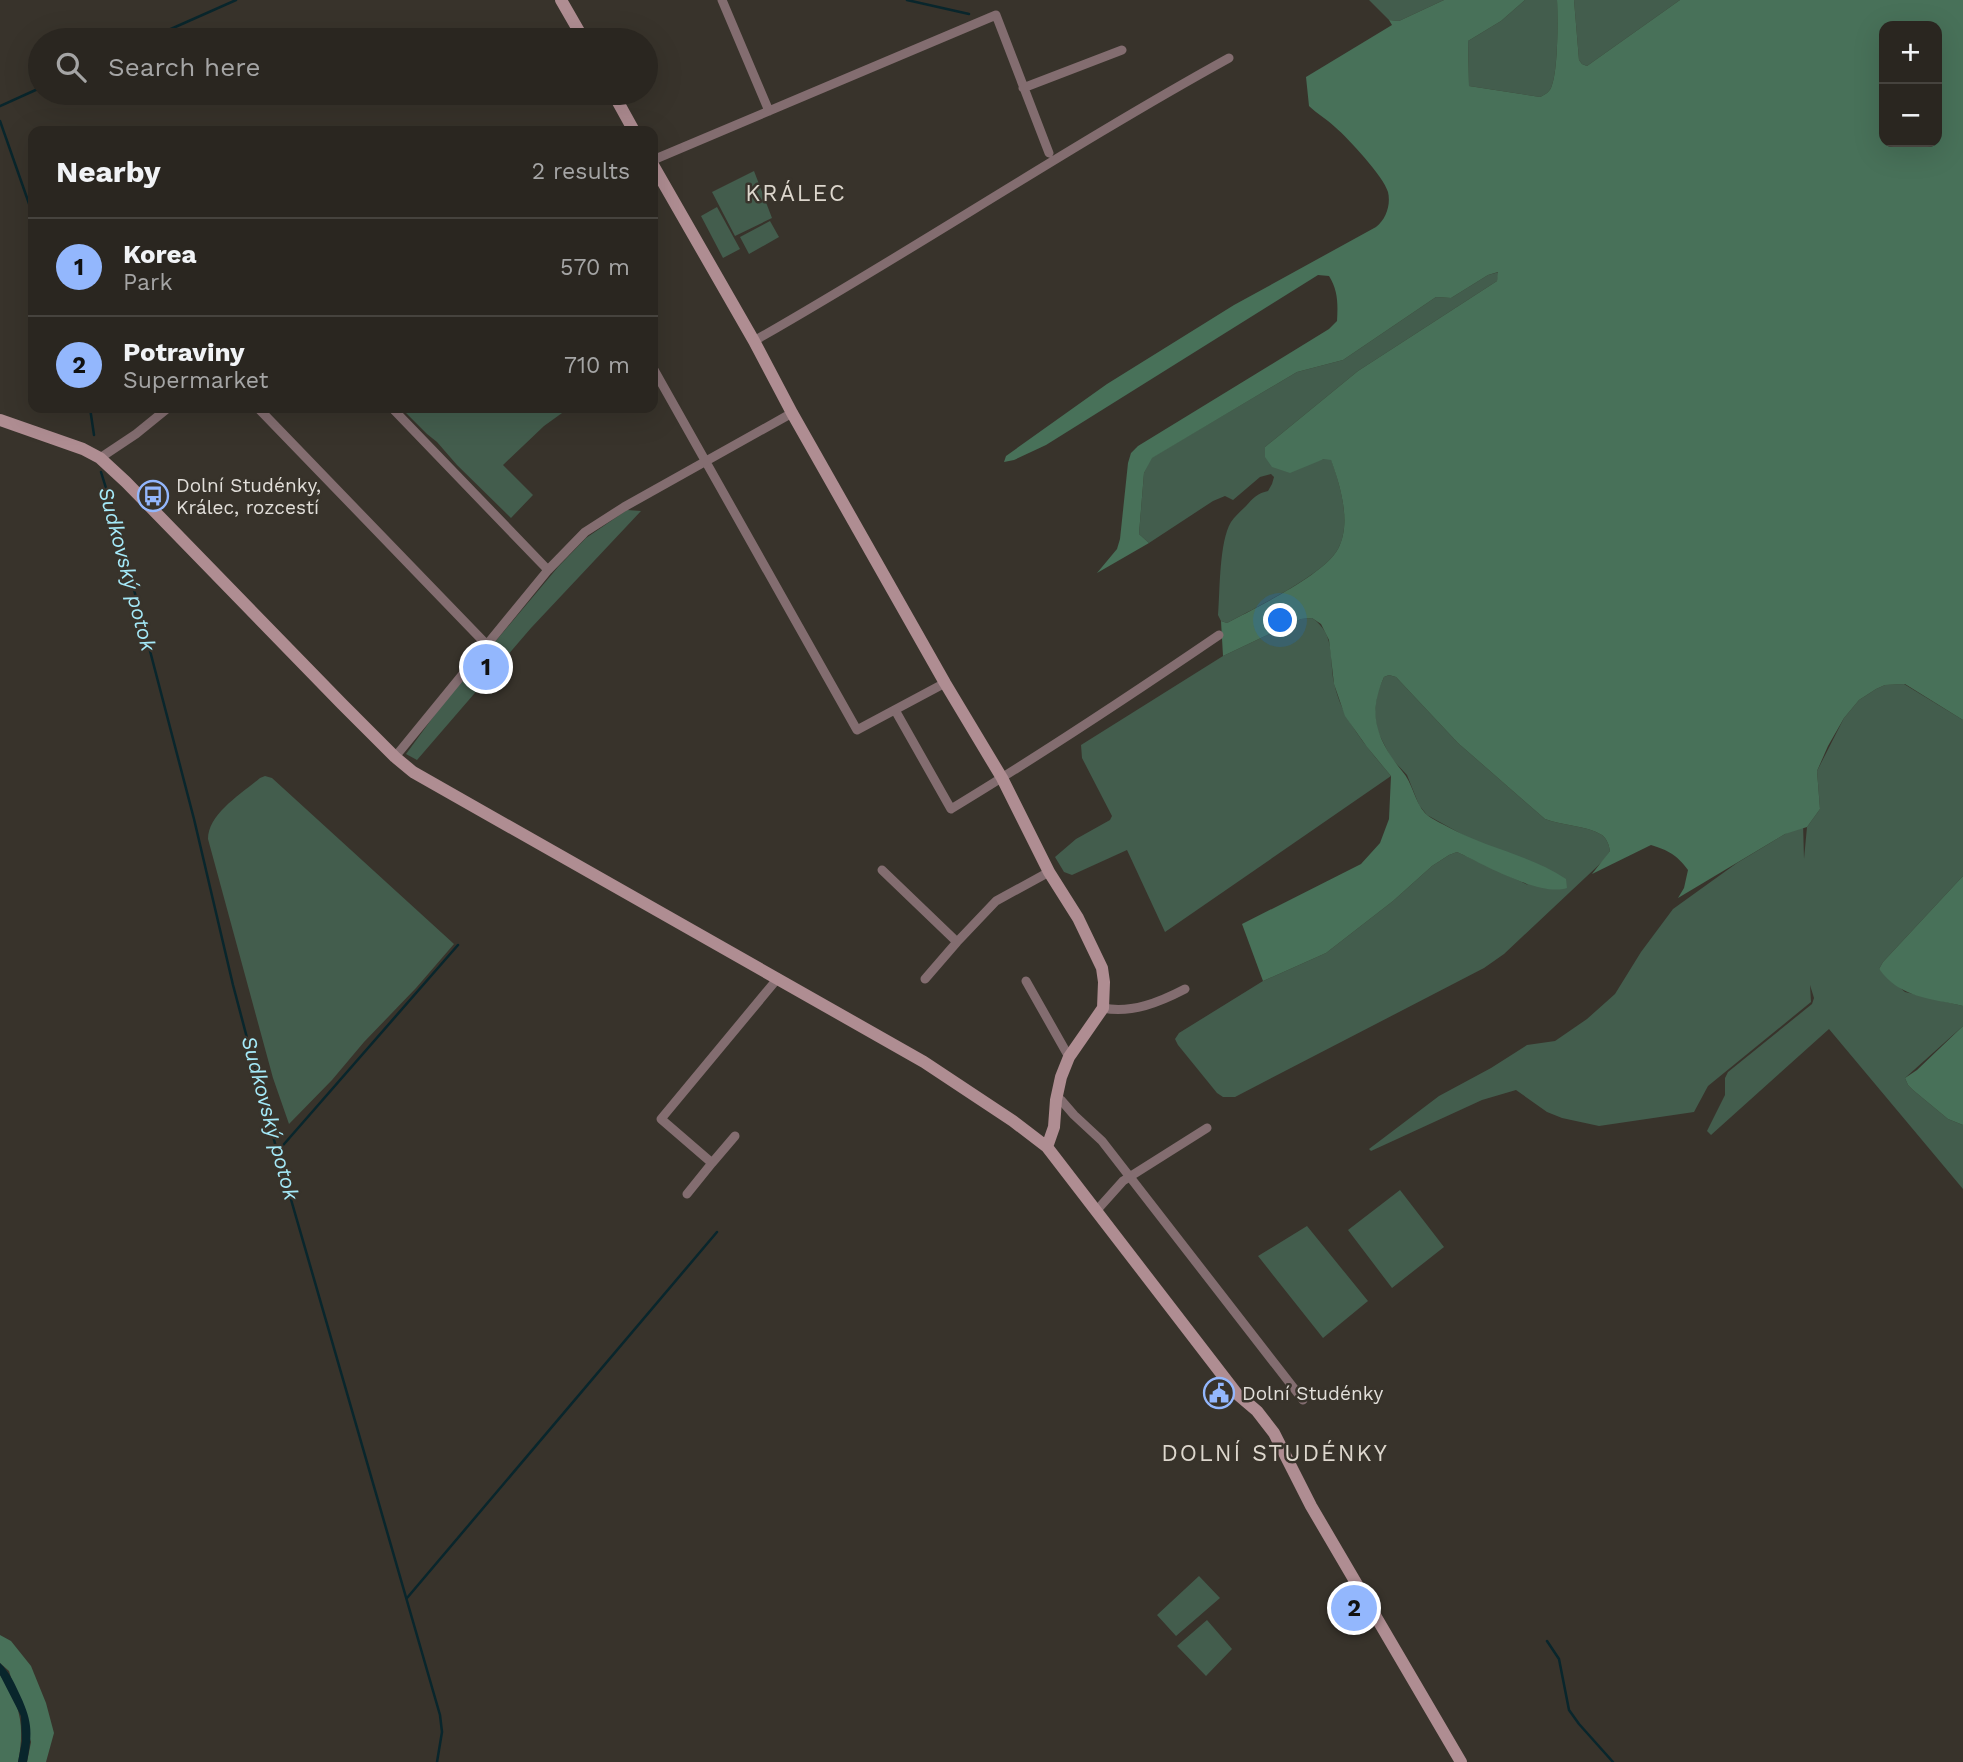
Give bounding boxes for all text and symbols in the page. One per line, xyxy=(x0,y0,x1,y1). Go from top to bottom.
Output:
map controls xyxy=(1879,21,1942,147)
button: + xyxy=(1879,21,1942,84)
search box xyxy=(28,28,658,105)
icon: search xyxy=(52,48,90,86)
text: Search here xyxy=(108,52,260,82)
button: − xyxy=(1879,84,1942,147)
text: Nearby xyxy=(56,154,161,189)
text: 2 results xyxy=(532,158,630,185)
district label: KRÁLEC xyxy=(745,180,847,207)
text: Korea xyxy=(123,239,197,269)
text: 1 xyxy=(74,254,84,281)
text: 570 m xyxy=(560,254,630,281)
text: Park xyxy=(123,269,172,296)
text: Potraviny xyxy=(123,337,245,367)
text: 2 xyxy=(72,352,86,379)
text: 710 m xyxy=(564,352,630,379)
text: Supermarket xyxy=(123,367,268,394)
place label: Dolní Studénky, Králec, rozcestí xyxy=(176,474,321,519)
bus stop icon: Dolní Studénky, Králec, rozcestí xyxy=(136,479,170,513)
water label: Sudkovský potok xyxy=(94,484,162,654)
your location xyxy=(1263,603,1297,637)
pin: 1 xyxy=(463,641,509,693)
water label: Sudkovský potok xyxy=(237,1033,305,1203)
public building icon: Dolní Studénky xyxy=(1202,1376,1236,1410)
place label: Dolní Studénky xyxy=(1242,1382,1383,1405)
district label: DOLNÍ STUDÉNKY xyxy=(1161,1440,1389,1467)
pin: 2 xyxy=(1331,1582,1377,1634)

